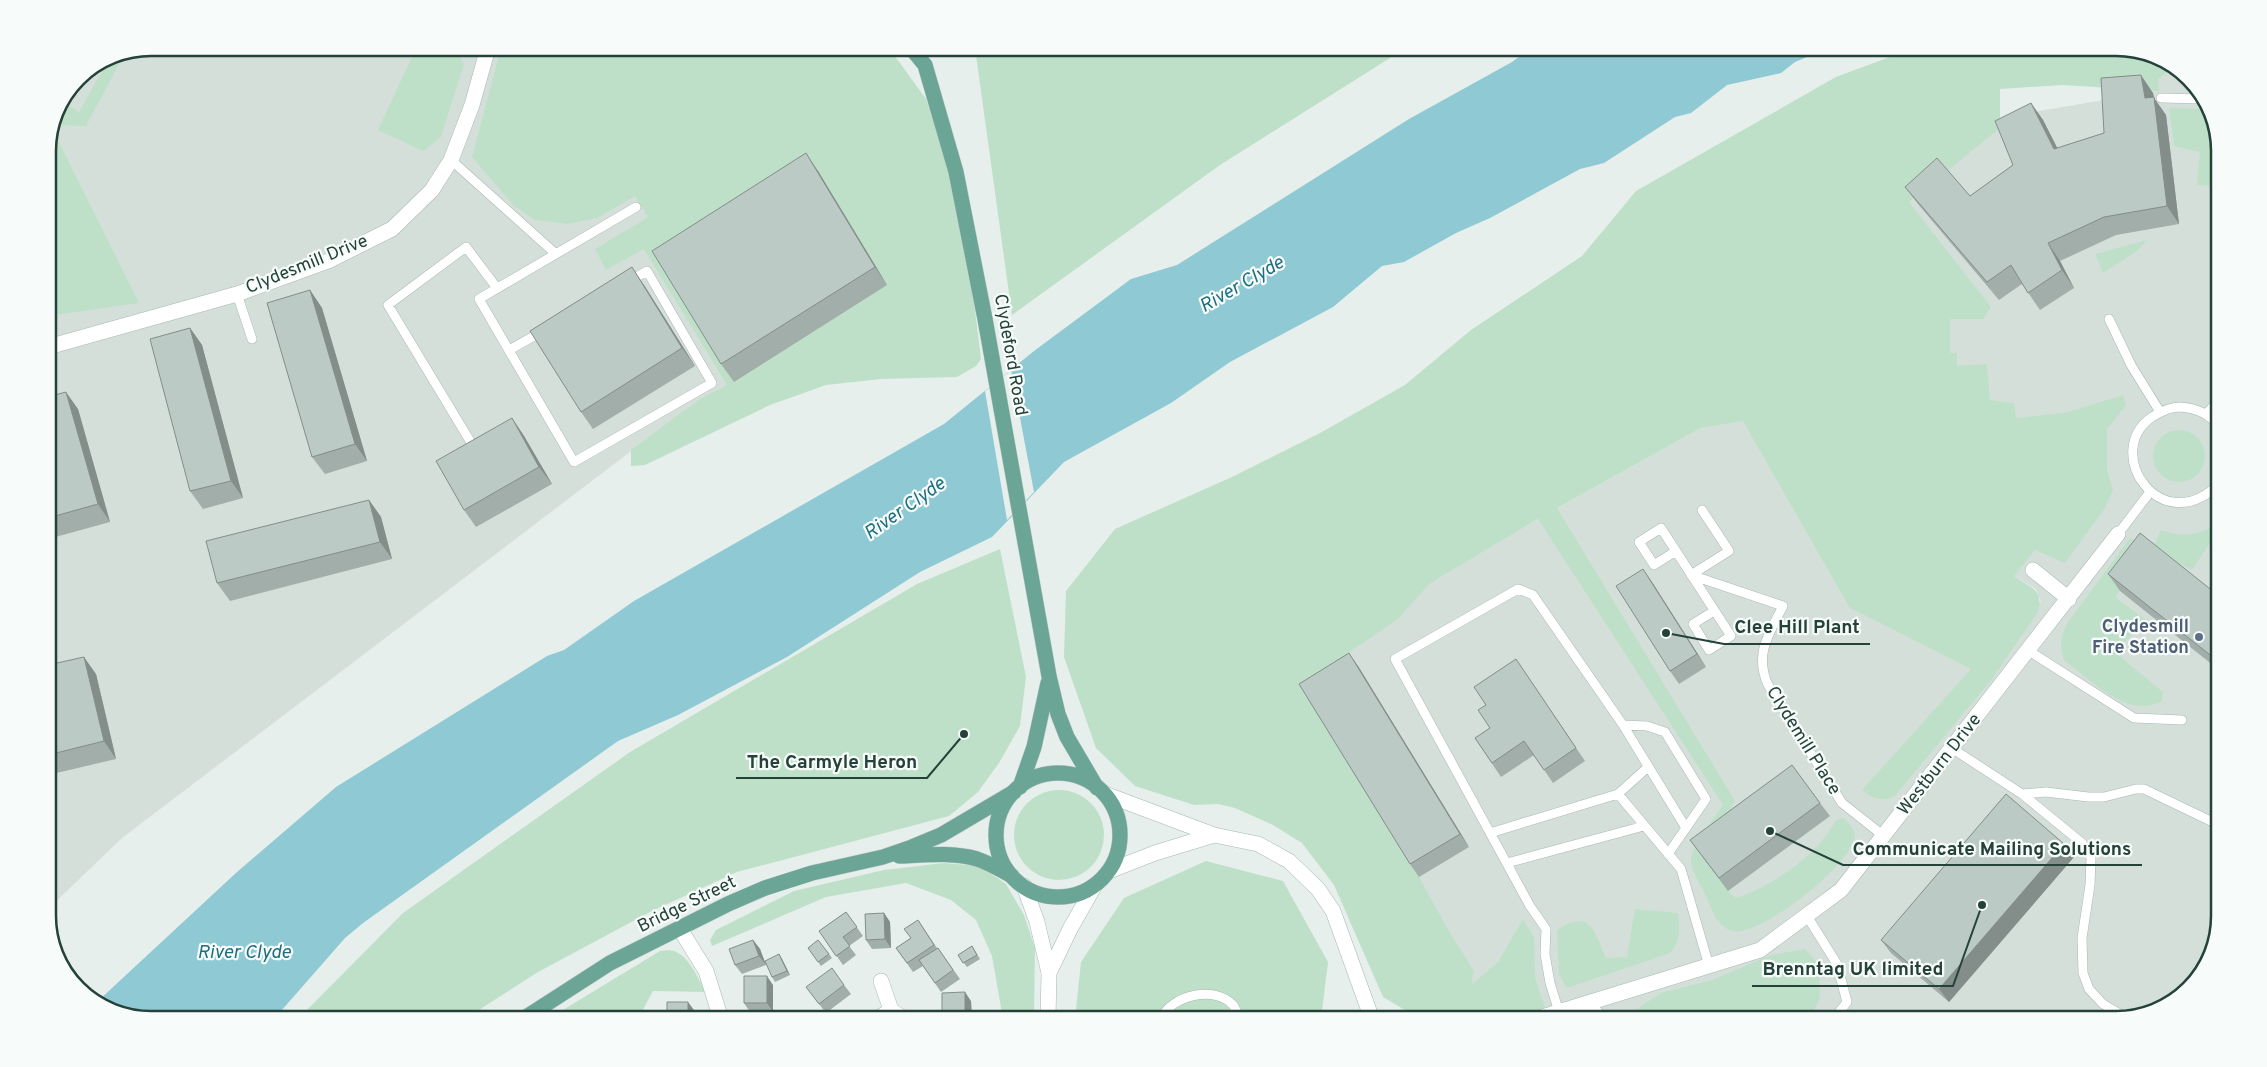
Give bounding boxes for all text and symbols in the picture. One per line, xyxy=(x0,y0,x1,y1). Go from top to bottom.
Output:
street label: Clydesmill Drive xyxy=(242,230,372,300)
water label: River Clyde xyxy=(1195,251,1289,319)
street label: Clydeford Road xyxy=(988,292,1032,418)
water label: River Clyde xyxy=(860,472,950,546)
callout: Clee Hill Plant xyxy=(1724,610,1870,644)
text: Clee Hill Plant xyxy=(1734,616,1860,640)
place label: Clydesmill Fire Station xyxy=(2092,616,2189,660)
marker: Clydesmill Fire Station xyxy=(2193,631,2205,643)
street label: Clydemill Place xyxy=(1760,682,1846,800)
street label: Westburn Drive xyxy=(1893,709,1987,821)
callout: The Carmyle Heron xyxy=(736,744,927,778)
text: The Carmyle Heron xyxy=(747,751,917,775)
callout: Communicate Mailing Solutions xyxy=(1843,831,2142,865)
text: Communicate Mailing Solutions xyxy=(1853,838,2131,862)
street label: Bridge Street xyxy=(634,871,740,939)
water label: River Clyde xyxy=(197,941,291,965)
callout: Brenntag UK limited xyxy=(1752,952,1953,986)
text: Brenntag UK limited xyxy=(1762,958,1944,982)

